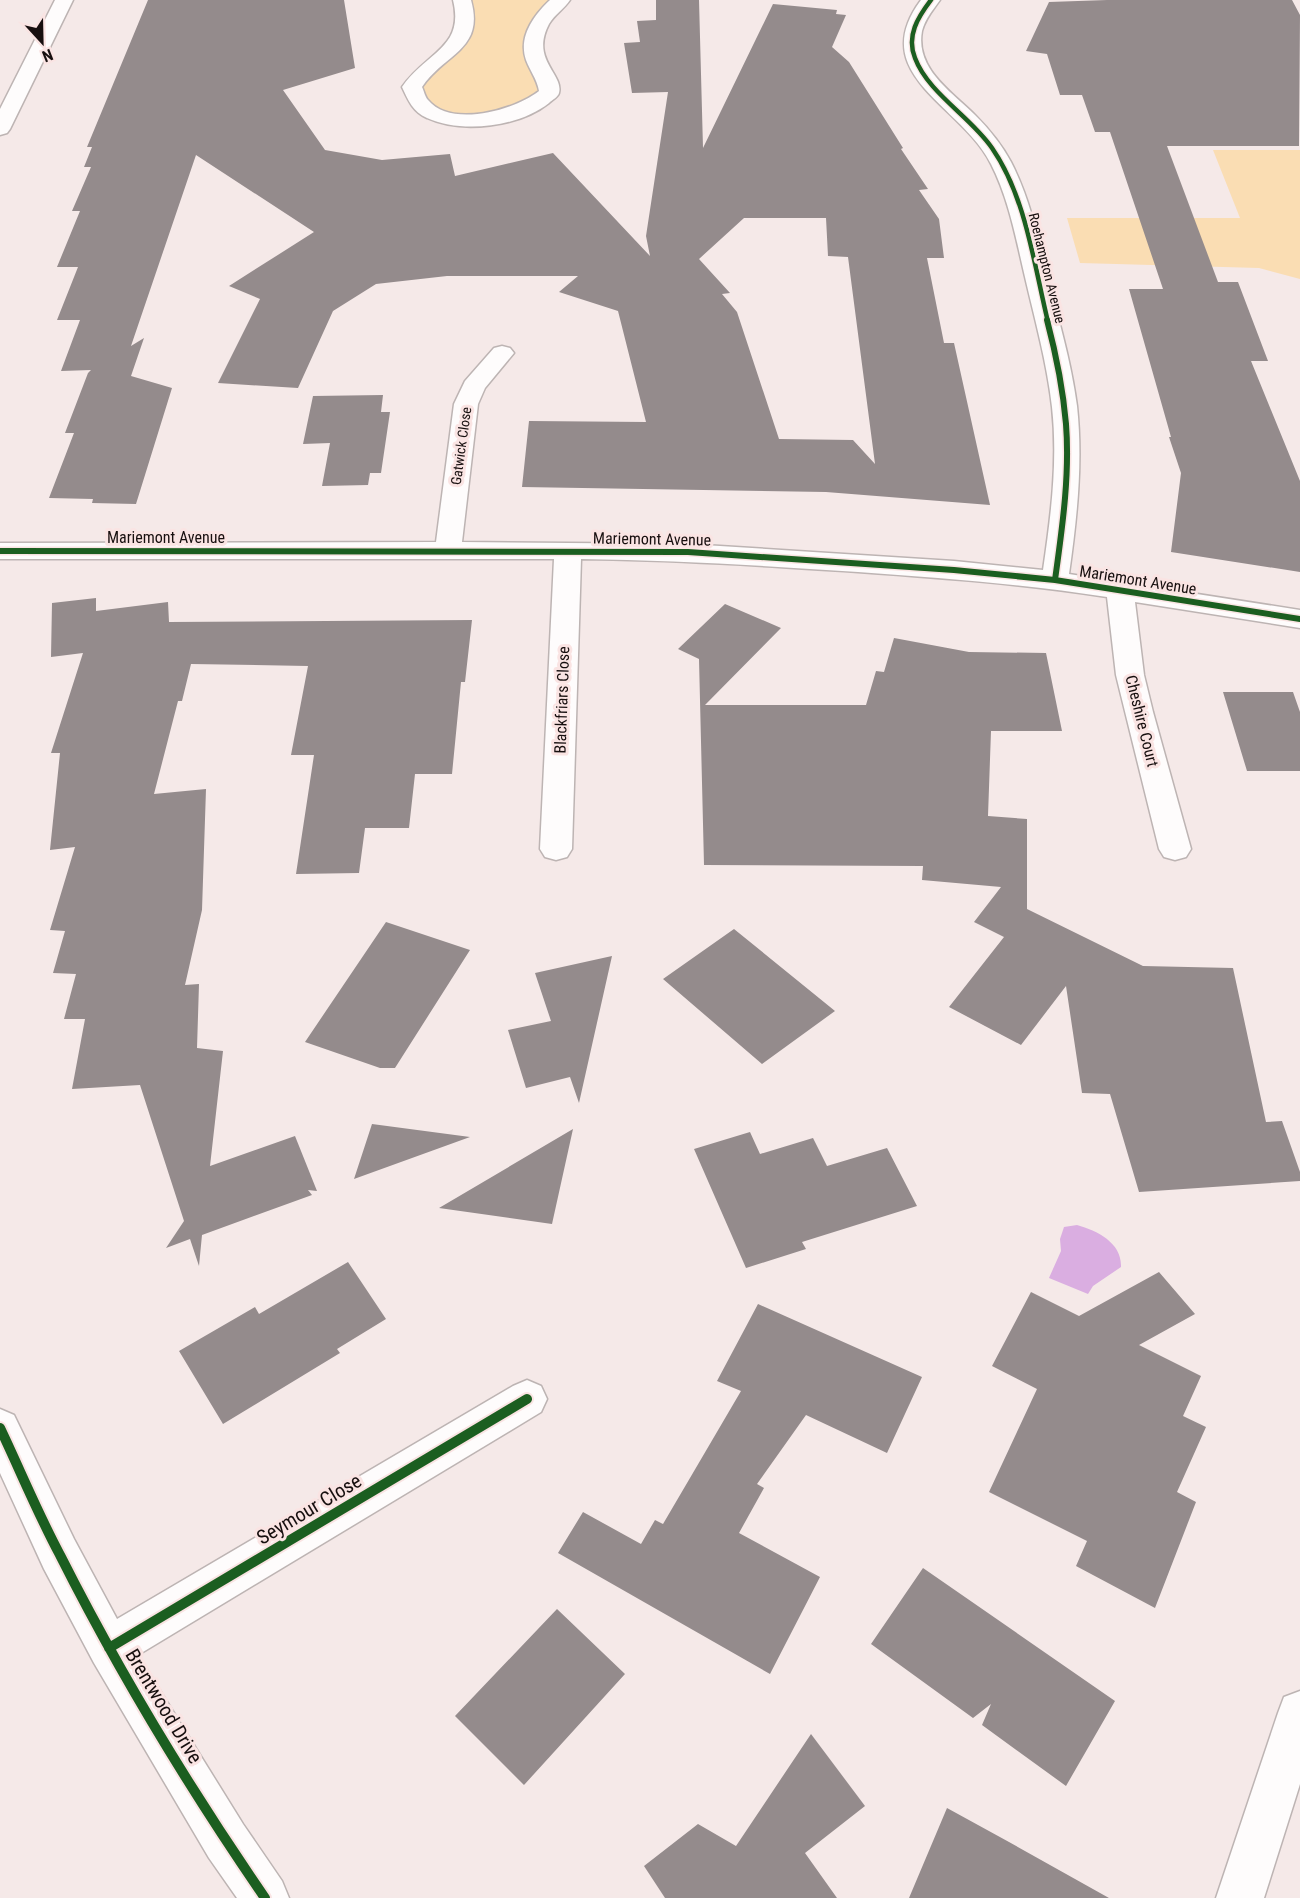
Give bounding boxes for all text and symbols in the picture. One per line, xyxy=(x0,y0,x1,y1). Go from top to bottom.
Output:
north arrow xyxy=(12,12,72,72)
text: N xyxy=(39,45,56,66)
street label: Roehampton Avenue xyxy=(1026,211,1069,325)
street label: Gatwick Close xyxy=(448,406,474,486)
street label: Mariemont Avenue xyxy=(107,528,225,547)
street label: Mariemont Avenue xyxy=(593,528,711,550)
street label: Mariemont Avenue xyxy=(1078,561,1198,599)
street label: Blackfriars Close xyxy=(551,646,573,754)
street label: Cheshire Court xyxy=(1121,673,1163,769)
street label: Seymour Close xyxy=(252,1468,366,1550)
street label: Brentwood Drive xyxy=(120,1644,208,1768)

